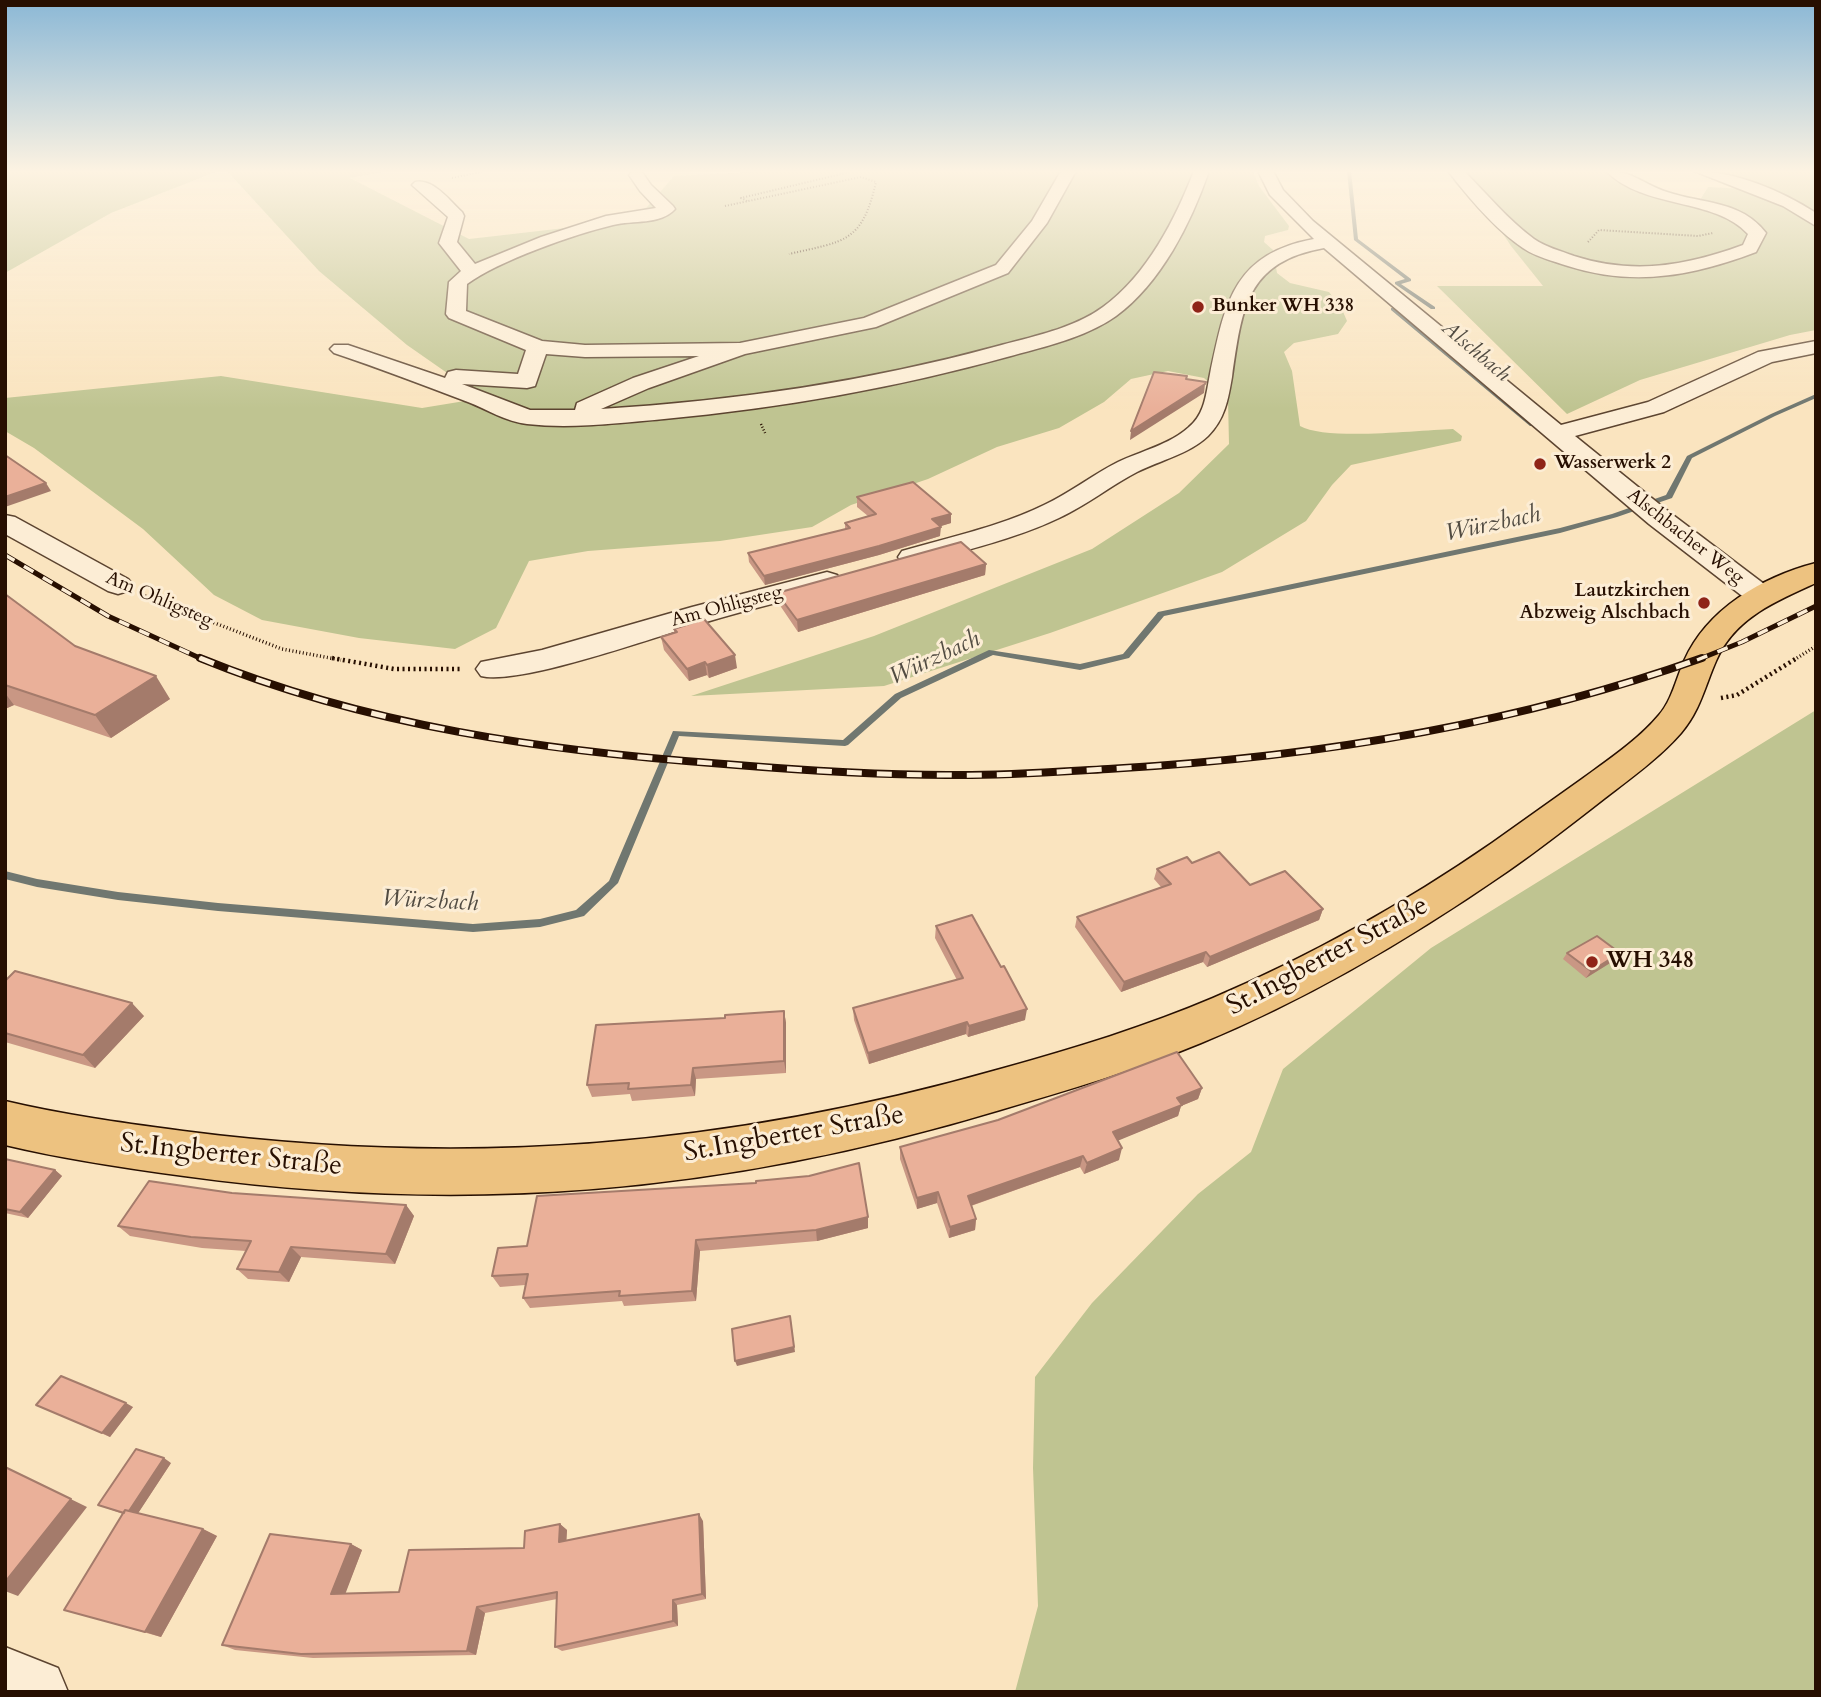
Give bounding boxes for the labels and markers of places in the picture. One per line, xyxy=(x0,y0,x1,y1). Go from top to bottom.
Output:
place label: Bunker WH 338 xyxy=(1212,296,1354,318)
marker: Bunker WH 338 xyxy=(1190,299,1206,315)
place label: Wasserwerk 2 xyxy=(1554,453,1671,475)
marker: Wasserwerk 2 xyxy=(1532,456,1548,472)
place label: Lautzkirchen Abzweig Alschbach xyxy=(1519,581,1690,625)
marker: Lautzkirchen Abzweig Alschbach xyxy=(1696,595,1712,611)
place label: WH 348 xyxy=(1606,948,1694,976)
marker: WH 348 xyxy=(1584,954,1600,970)

